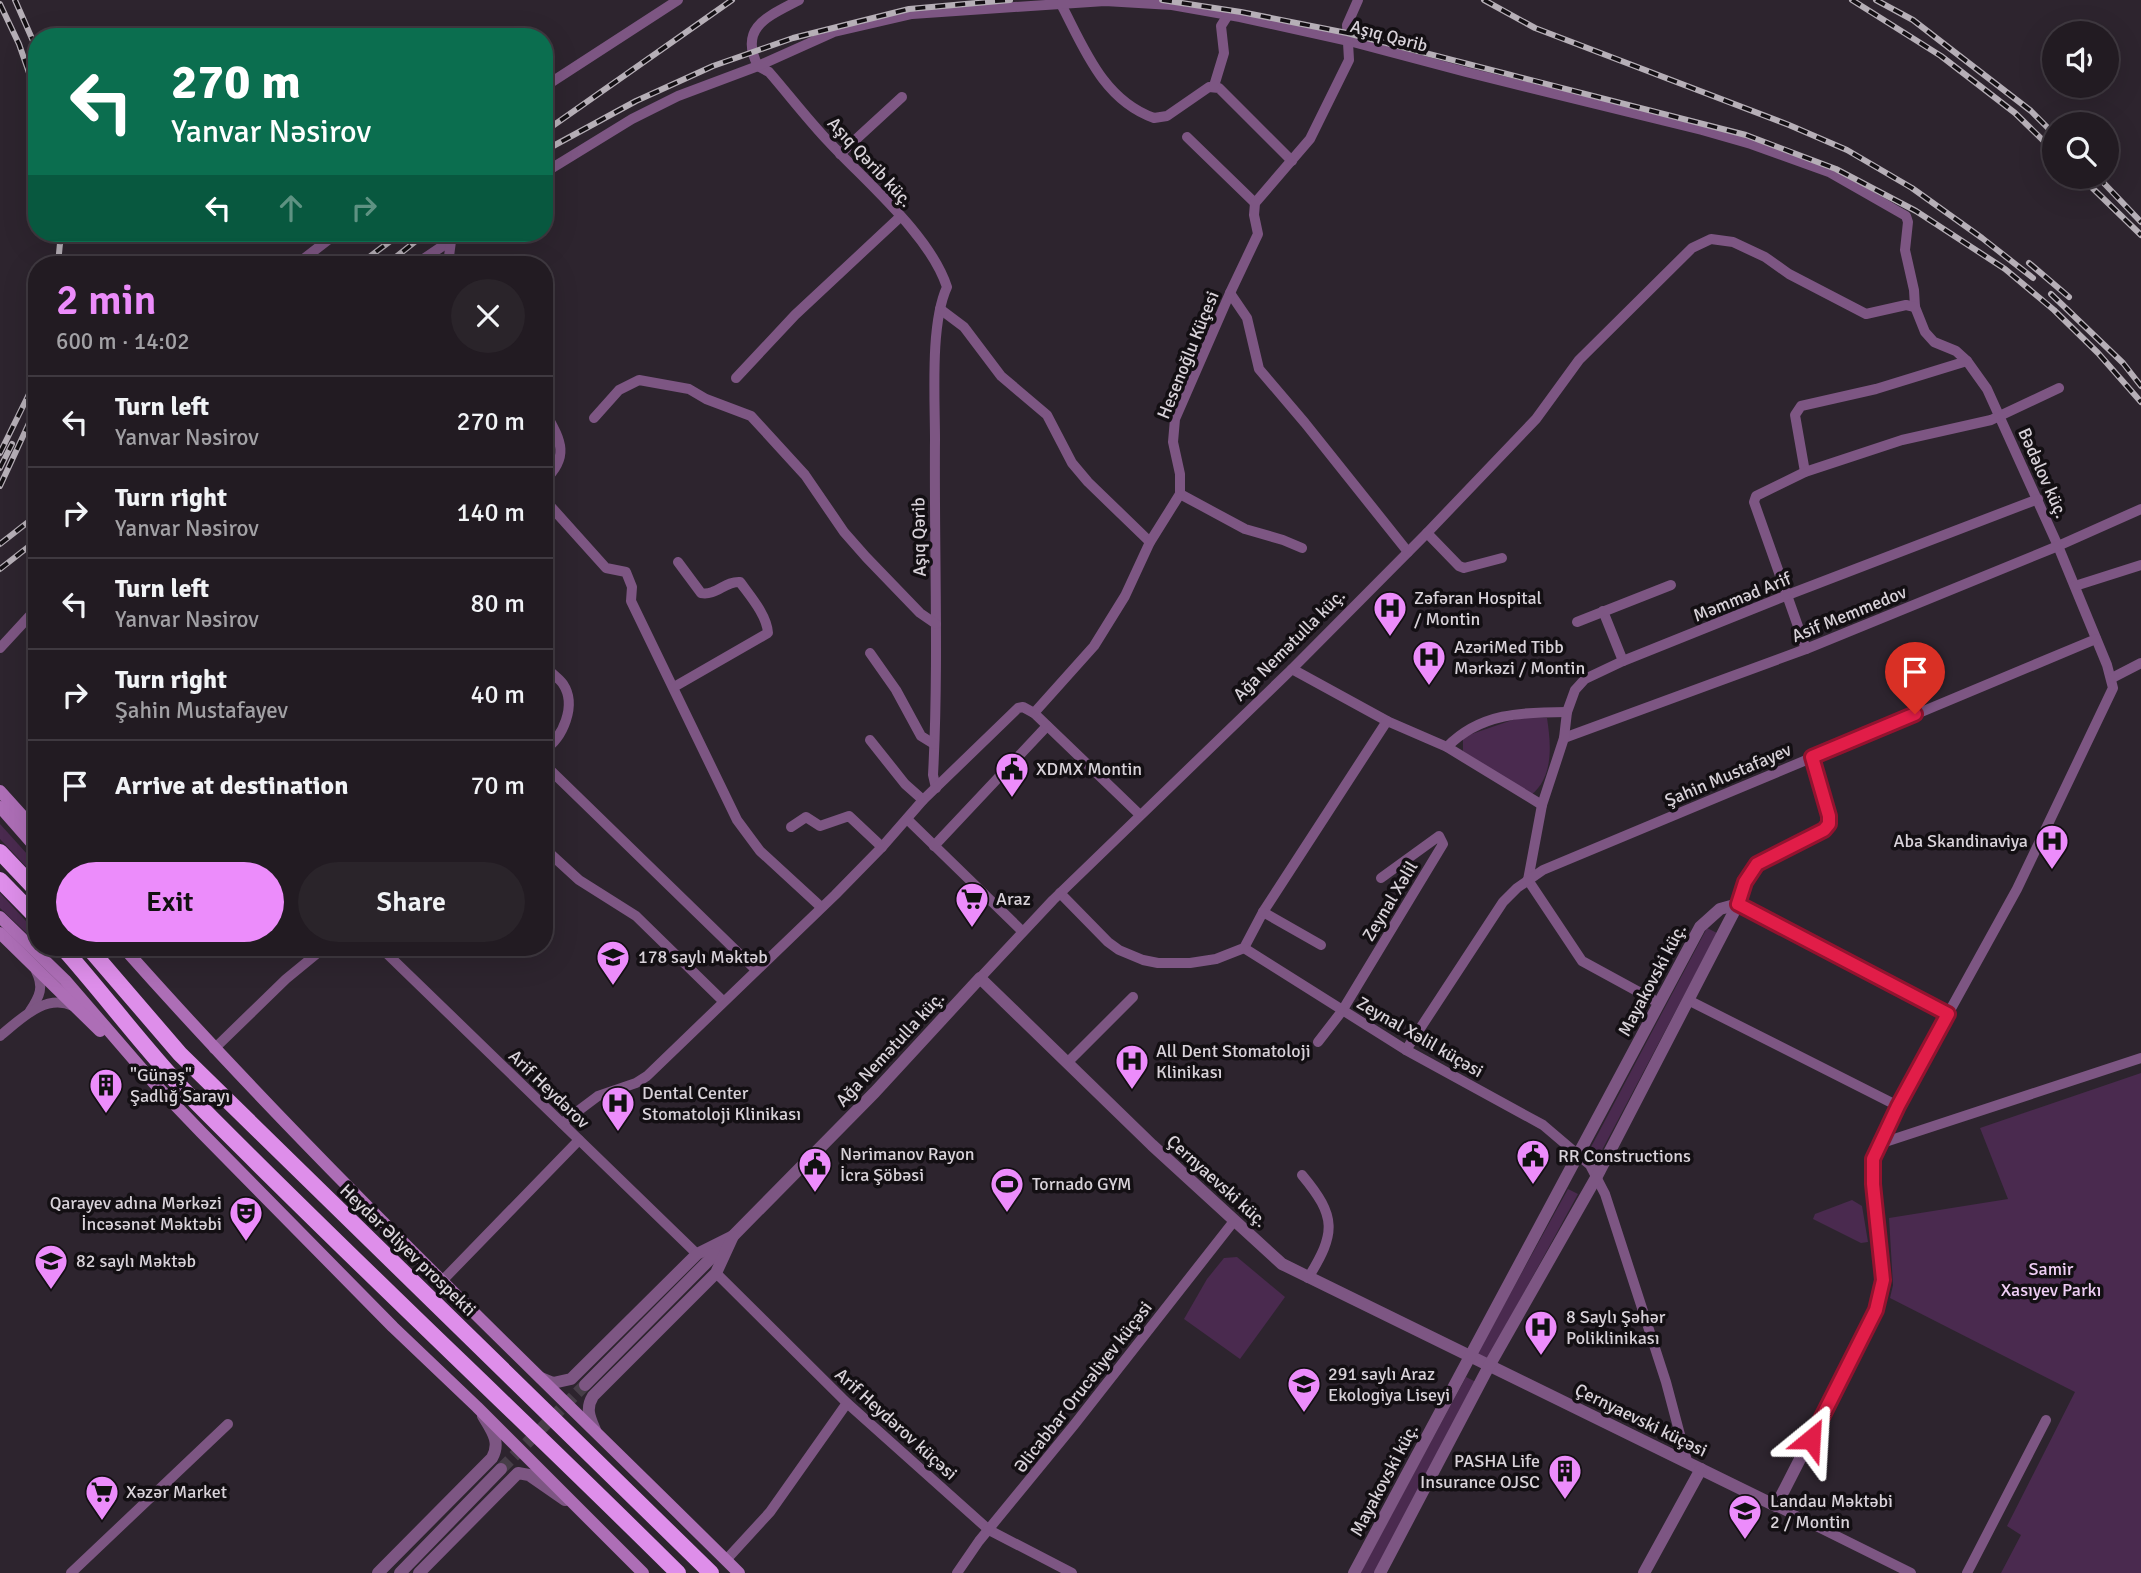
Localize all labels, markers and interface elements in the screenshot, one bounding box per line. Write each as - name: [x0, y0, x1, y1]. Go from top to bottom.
- street label: Aşıq Qərib: [1348, 15, 1430, 57]
- map controls: [2042, 21, 2119, 189]
- button: sound: [2042, 21, 2119, 98]
- text: 270 m: [171, 52, 301, 112]
- icon: left: [56, 56, 147, 147]
- text: Yanvar Nəsirov: [171, 112, 371, 151]
- street label: Aşıq Qərib küç.: [823, 112, 917, 212]
- button: search: [2042, 112, 2119, 189]
- icon: left: [199, 189, 237, 227]
- icon: ahead: [272, 189, 310, 227]
- icon: right: [345, 189, 383, 227]
- text: 2 min: [56, 275, 157, 326]
- button: close: [451, 279, 525, 353]
- street label: Hesenoğlu Küçesi: [1152, 288, 1224, 422]
- text: 600 m · 14:02: [56, 327, 190, 356]
- text: Turn left: [115, 391, 209, 423]
- icon: left: [56, 403, 94, 441]
- text: 270 m: [456, 406, 525, 438]
- text: Yanvar Nəsirov: [115, 423, 259, 452]
- street label: Bədəlov küç.: [2013, 424, 2073, 522]
- text: Turn right: [115, 482, 227, 514]
- icon: right: [56, 494, 94, 532]
- text: 140 m: [456, 497, 525, 529]
- street label: Aşıq Qərib: [907, 497, 931, 577]
- text: Yanvar Nəsirov: [115, 514, 259, 543]
- street label: Məmməd Arif: [1690, 567, 1795, 627]
- text: Turn left: [115, 573, 209, 605]
- street label: Asif Memmedov: [1788, 581, 1910, 647]
- street label: Ağa Nemətulla küç.: [1228, 584, 1350, 706]
- icon: left: [56, 585, 94, 623]
- place label: Zəfəran Hospital / Montin: [1414, 587, 1542, 630]
- text: 80 m: [470, 588, 525, 620]
- hospital icon: Zəfəran Hospital / Montin: [1371, 589, 1409, 638]
- text: Yanvar Nəsirov: [115, 605, 259, 634]
- place label: AzəriMed Tibb Mərkəzi / Montin: [1454, 636, 1585, 679]
- hospital icon: AzəriMed Tibb Mərkəzi / Montin: [1410, 638, 1448, 687]
- pin: [1885, 642, 1945, 714]
- icon: arrive: [1896, 653, 1934, 691]
- text: Turn right: [115, 664, 227, 696]
- icon: right: [56, 676, 94, 714]
- text: 40 m: [470, 679, 525, 711]
- text: Şahin Mustafayev: [115, 696, 288, 725]
- street label: Şahin Mustafayev: [1661, 738, 1795, 812]
- public building icon: XDMX Montin: [993, 750, 1031, 799]
- place label: XDMX Montin: [1036, 758, 1142, 780]
- icon: arrive: [56, 767, 94, 805]
- text: Arrive at destination: [115, 770, 348, 802]
- text: 70 m: [470, 770, 525, 802]
- hospital icon: Aba Skandinaviya: [2033, 822, 2071, 871]
- place label: Aba Skandinaviya: [1893, 830, 2028, 852]
- street label: Zeynal Xəlil: [1357, 857, 1423, 945]
- button: Exit: [56, 862, 284, 942]
- button: Share: [298, 862, 525, 942]
- supermarket icon: Araz: [953, 880, 991, 929]
- place label: Araz: [996, 888, 1031, 910]
- street label: Mayakovski küç.: [1613, 920, 1691, 1040]
- school or university icon: 178 saylı Məktəb: [594, 938, 632, 987]
- place label: 178 saylı Məktəb: [638, 946, 768, 968]
- street label: Ağa Nemətulla küç.: [831, 987, 949, 1111]
- street label: Zeynal Xəlil küçəsi: [1353, 992, 1487, 1082]
- place label: All Dent Stomatoloji Klinikası: [1156, 1040, 1311, 1083]
- hospital icon: All Dent Stomatoloji Klinikası: [1113, 1042, 1151, 1091]
- street label: Arif Heydərov: [504, 1045, 595, 1134]
- place label: "Günəş" Şadlığ Sarayı: [130, 1064, 230, 1107]
- building icon: "Günəş" Şadlığ Sarayı: [87, 1066, 125, 1115]
- place label: Dental Center Stomatoloji Klinikası: [642, 1082, 801, 1125]
- hospital icon: Dental Center Stomatoloji Klinikası: [599, 1084, 637, 1133]
- street label: Çernyaevski küç.: [1162, 1130, 1272, 1232]
- public building icon: RR Constructions: [1514, 1137, 1552, 1186]
- place label: Nərimanov Rayon İcra Şöbəsi: [840, 1143, 975, 1186]
- public building icon: Nərimanov Rayon İcra Şöbəsi: [796, 1145, 834, 1194]
- place label: RR Constructions: [1558, 1145, 1691, 1167]
- sports icon: Tornado GYM: [988, 1165, 1026, 1214]
- place label: Tornado GYM: [1032, 1173, 1132, 1195]
- street label: Heydər Əliyev prospekti: [335, 1179, 481, 1321]
- place label: Qarayev adına Mərkəzi İncəsənət Məktəbi: [50, 1192, 222, 1235]
- theatre icon: Qarayev adına Mərkəzi İncəsənət Məktəbi: [227, 1194, 265, 1243]
- school or university icon: 82 saylı Məktəb: [32, 1242, 70, 1291]
- place label: 82 saylı Məktəb: [76, 1250, 196, 1272]
- park label: Samir Xasıyev Parkı: [2001, 1258, 2101, 1301]
- street label: Əlicabbar Orucəliyev küçəsi: [1009, 1297, 1157, 1477]
- place label: 8 Saylı Şəhər Poliklinikası: [1566, 1306, 1666, 1349]
- hospital icon: 8 Saylı Şəhər Poliklinikası: [1522, 1308, 1560, 1357]
- street label: Arif Heydərov küçəsi: [830, 1363, 962, 1485]
- place label: 291 saylı Araz Ekologiya Liseyi: [1328, 1363, 1450, 1406]
- school or university icon: 291 saylı Araz Ekologiya Liseyi: [1285, 1365, 1323, 1414]
- street label: Çernyaevski küçəsi: [1571, 1378, 1711, 1462]
- position arrow: [1774, 1402, 1848, 1476]
- street label: Mayakovski küç.: [1345, 1420, 1423, 1540]
- place label: PASHA Life Insurance OJSC: [1420, 1450, 1540, 1493]
- building icon: PASHA Life Insurance OJSC: [1546, 1452, 1584, 1501]
- supermarket icon: Xəzər Market: [83, 1473, 121, 1522]
- place label: Xəzər Market: [126, 1481, 227, 1503]
- place label: Landau Məktəbi 2 / Montin: [1770, 1490, 1893, 1533]
- school or university icon: Landau Məktəbi 2 / Montin: [1726, 1492, 1764, 1541]

